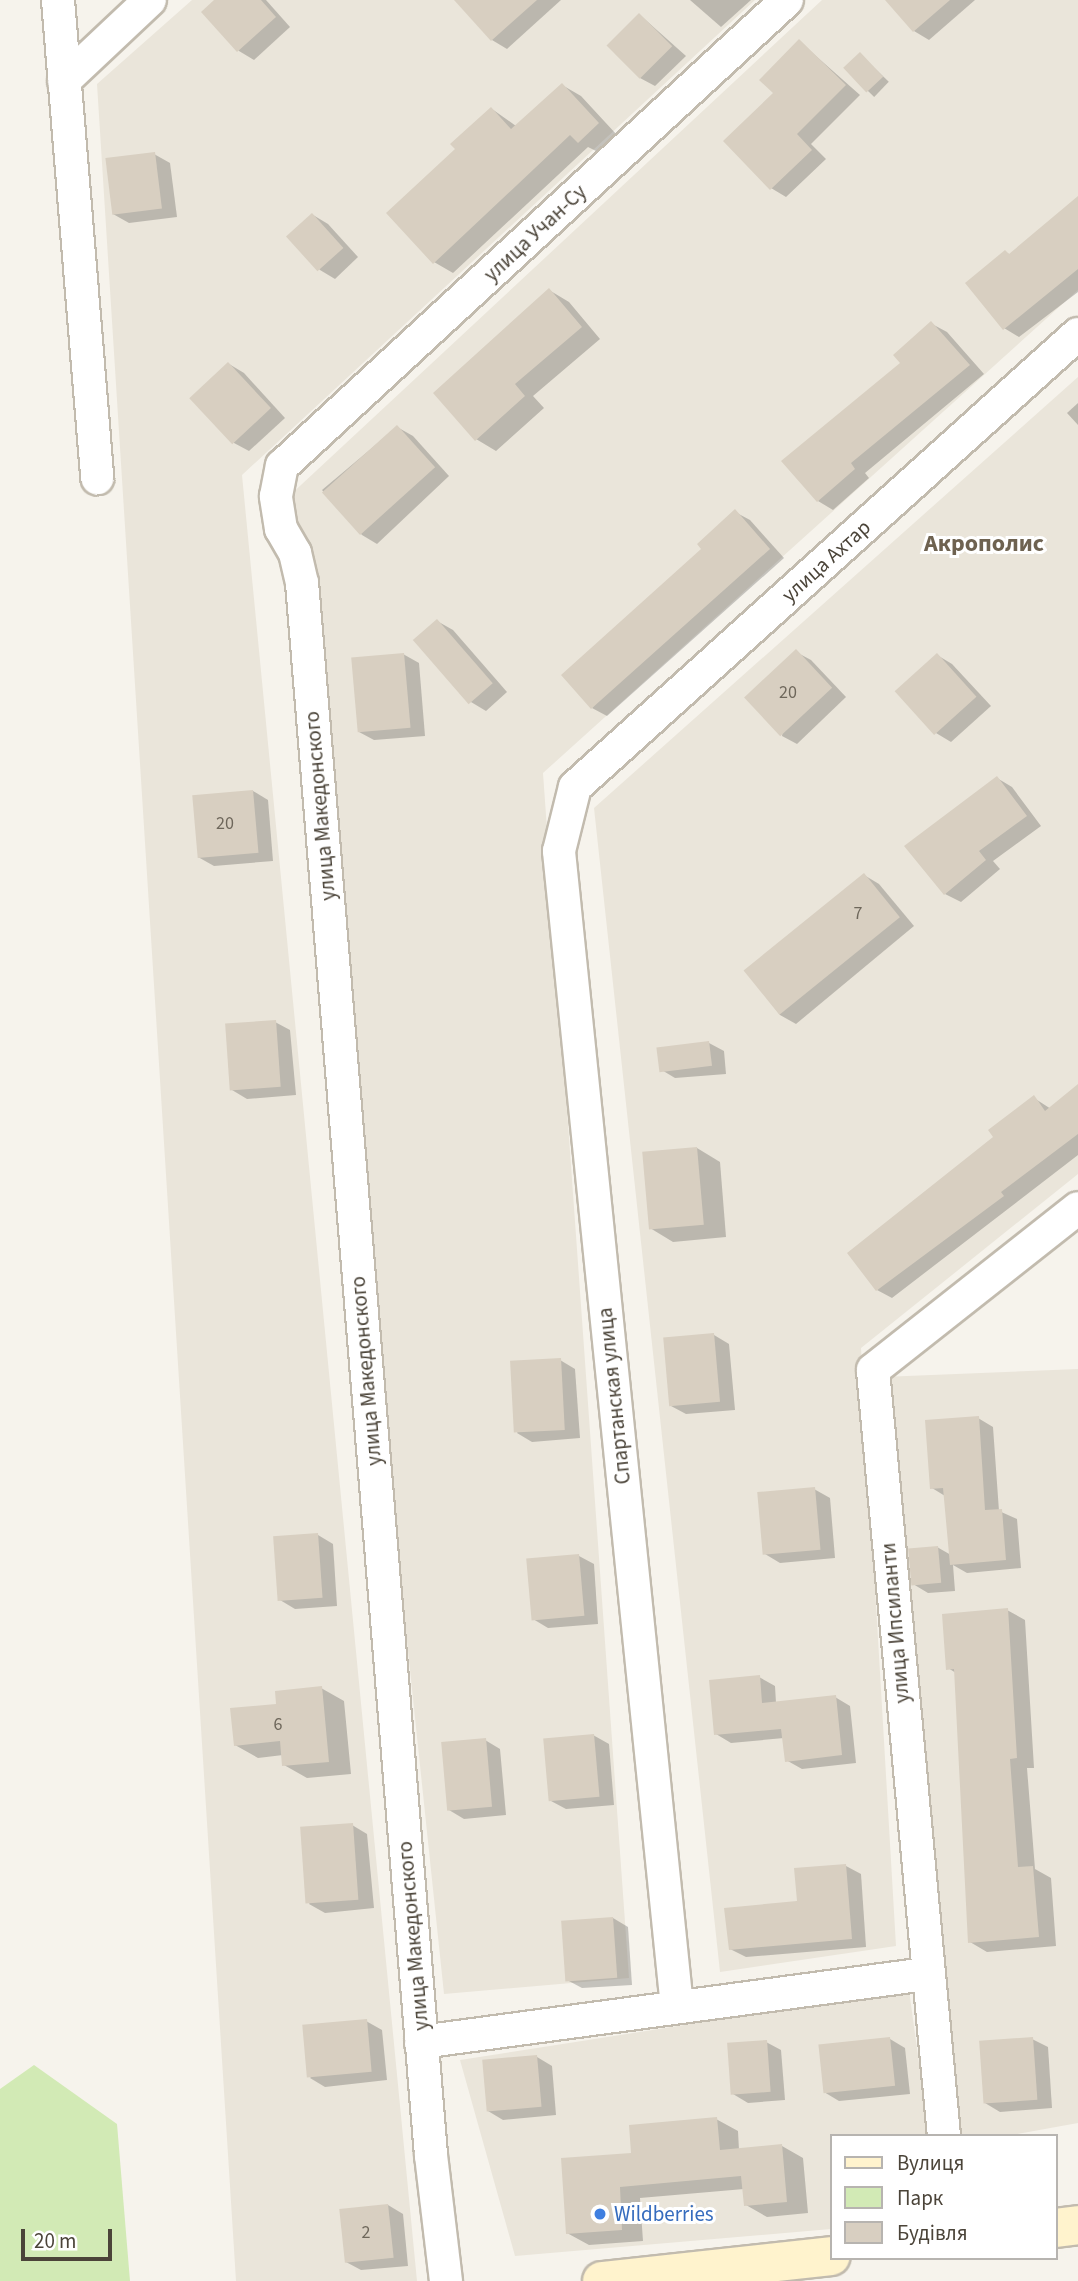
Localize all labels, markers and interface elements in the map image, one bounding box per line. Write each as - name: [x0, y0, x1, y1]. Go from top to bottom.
- street label: улица Учан-Су: [479, 179, 591, 287]
- street label: улица Ахтар: [776, 515, 876, 607]
- district label: Акрополис: [924, 530, 1044, 558]
- house number: 20: [779, 682, 797, 704]
- street label: улица Македонского: [299, 710, 341, 902]
- house number: 20: [216, 813, 234, 835]
- house number: 7: [854, 903, 862, 925]
- street label: улица Македонского: [345, 1275, 387, 1467]
- street label: Спартанская улица: [592, 1306, 636, 1486]
- street label: улица Ипсиланти: [875, 1542, 915, 1704]
- house number: 6: [274, 1714, 282, 1736]
- street label: улица Македонского: [392, 1840, 434, 2032]
- legend: [830, 2134, 1057, 2260]
- text: Вулиця: [897, 2148, 964, 2178]
- text: Парк: [897, 2183, 943, 2213]
- place label: Wildberries: [614, 2201, 714, 2227]
- marker: Wildberries: [592, 2206, 608, 2222]
- scale bar: [24, 2214, 116, 2258]
- text: Будівля: [897, 2218, 968, 2248]
- house number: 2: [362, 2222, 370, 2244]
- text: 20 m: [34, 2226, 76, 2256]

